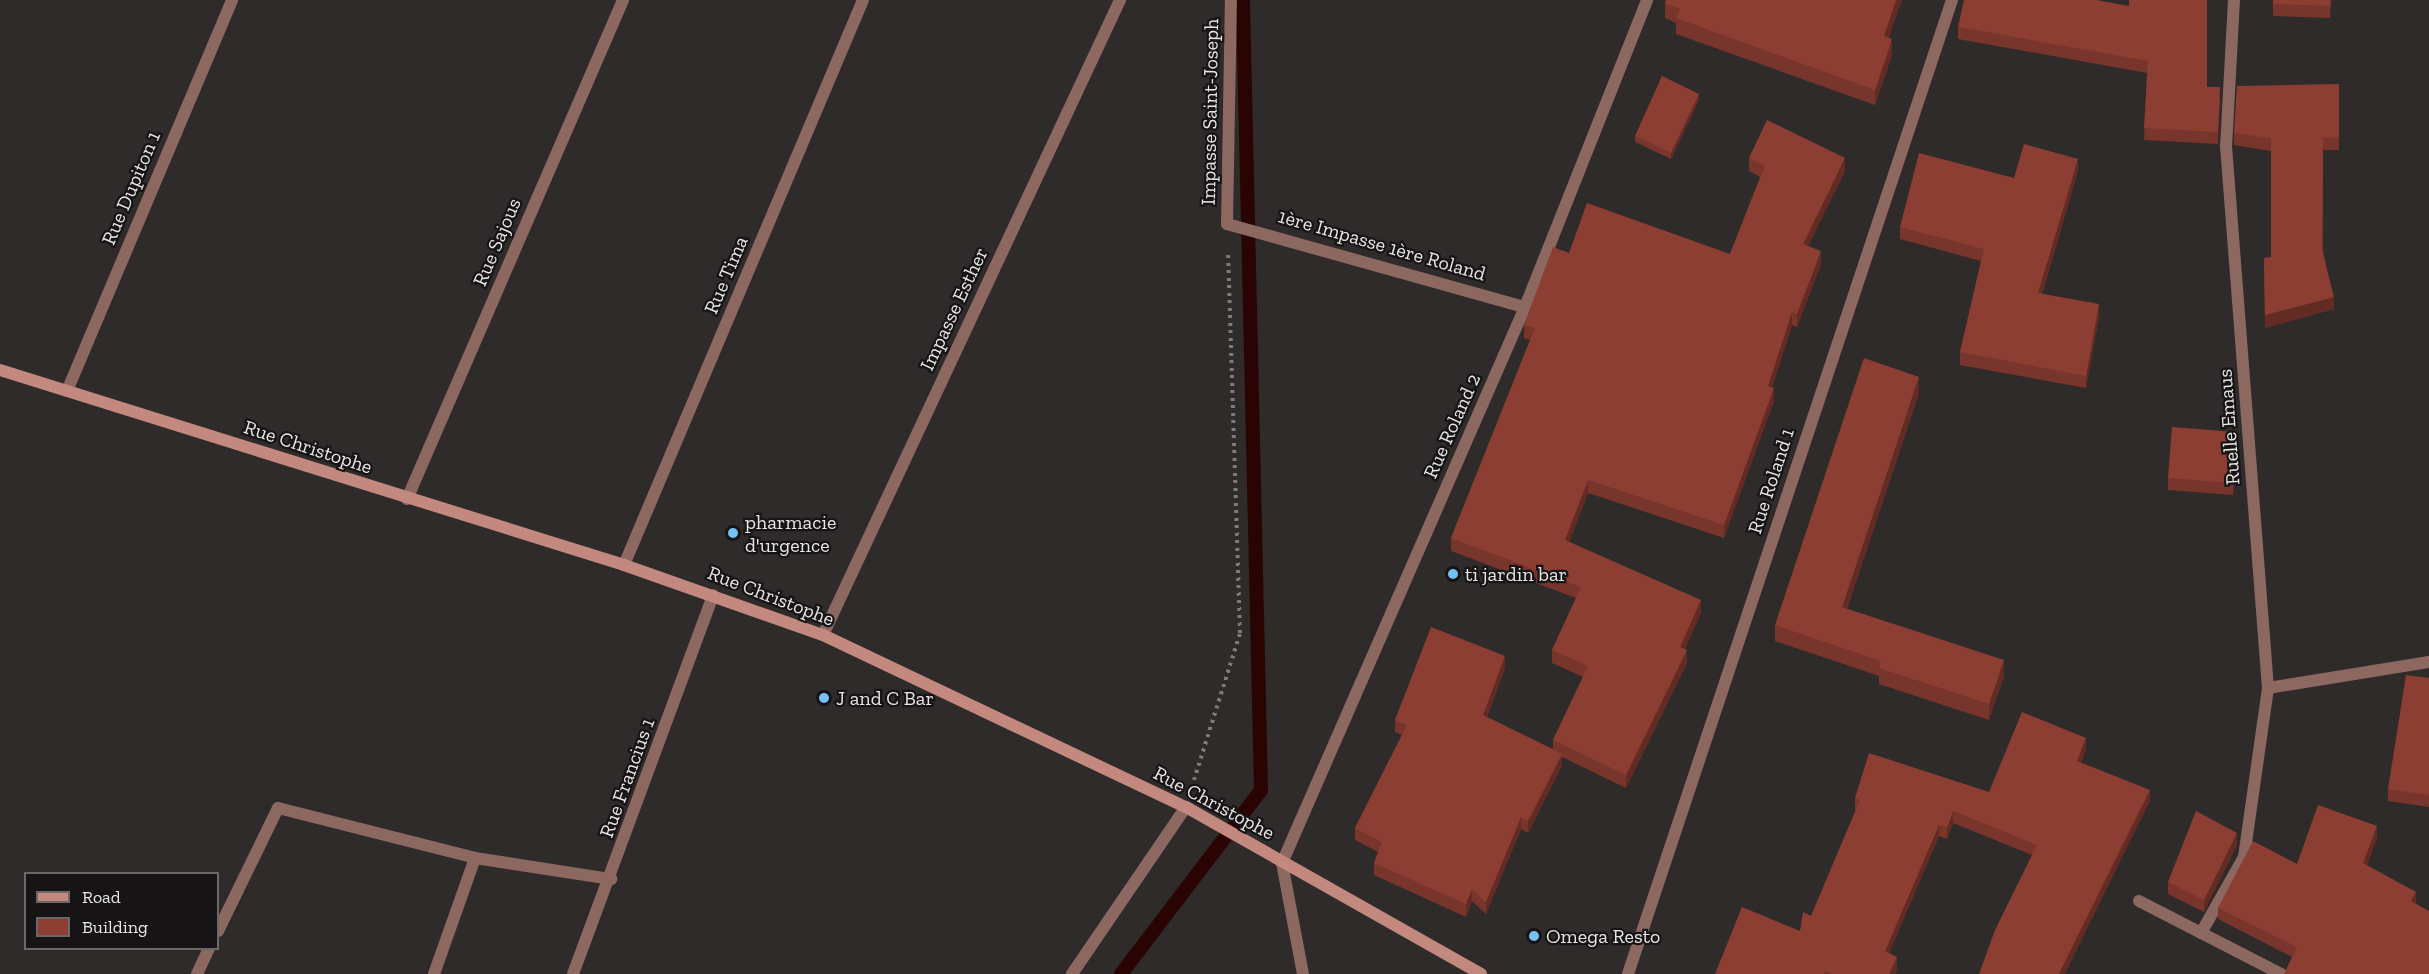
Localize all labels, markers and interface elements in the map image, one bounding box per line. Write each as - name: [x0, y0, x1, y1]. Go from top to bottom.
- street label: Impasse Saint-Joseph: [1196, 19, 1224, 205]
- street label: Rue Dupiton 1: [96, 128, 166, 248]
- street label: Rue Sajous: [468, 194, 526, 290]
- street label: 1ère Impasse 1ère Roland: [1276, 204, 1488, 286]
- street label: Rue Tima: [699, 232, 753, 318]
- street label: Impasse Esther: [915, 244, 993, 374]
- street label: Ruelle Emaus: [2213, 368, 2245, 486]
- street label: Rue Roland 2: [1418, 370, 1486, 482]
- street label: Rue Christophe: [241, 415, 375, 479]
- street label: Rue Roland 1: [1743, 425, 1799, 537]
- place label: pharmacie d'urgence: [745, 510, 836, 557]
- marker: pharmacie d'urgence: [726, 526, 740, 540]
- street label: Rue Christophe: [704, 561, 838, 631]
- place label: ti jardin bar: [1465, 562, 1567, 586]
- marker: ti jardin bar: [1446, 567, 1460, 581]
- place label: J and C Bar: [836, 686, 934, 710]
- marker: J and C Bar: [817, 691, 831, 705]
- street label: Rue Francius 1: [594, 715, 660, 841]
- street label: Rue Christophe: [1149, 761, 1279, 845]
- legend: [24, 872, 219, 950]
- text: Road: [82, 886, 121, 908]
- text: Building: [82, 916, 148, 938]
- place label: Omega Resto: [1546, 924, 1660, 948]
- marker: Omega Resto: [1527, 929, 1541, 943]

